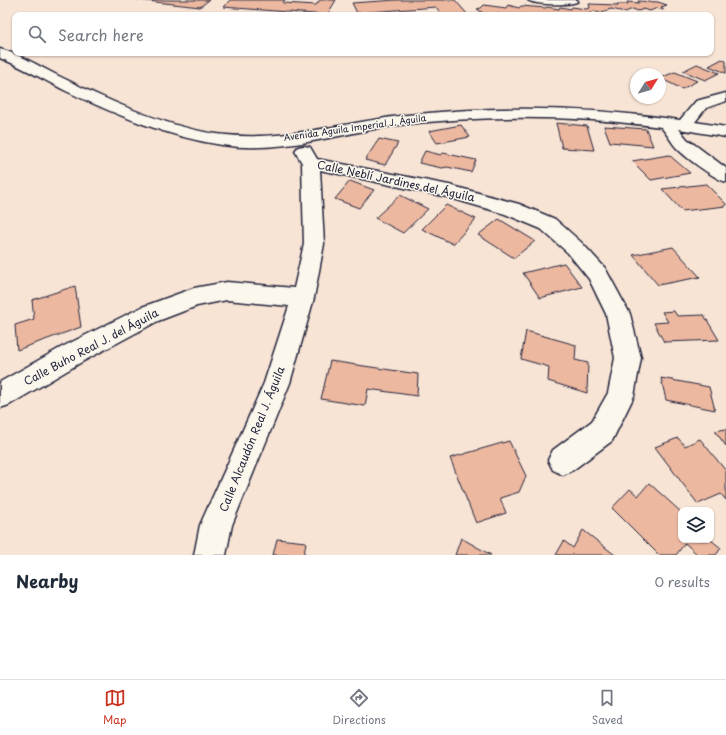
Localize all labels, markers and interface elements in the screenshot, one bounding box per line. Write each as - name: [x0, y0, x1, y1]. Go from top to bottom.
- search box: [12, 12, 714, 56]
- icon: search: [26, 23, 48, 45]
- text: Search here: [58, 23, 144, 46]
- north arrow: [630, 68, 666, 104]
- street label: Avenida Aguila Imperial J. Águila: [283, 110, 427, 144]
- street label: Calle Neblí Jardines del Águila: [316, 155, 477, 206]
- street label: Calle Buho Real J. del Águila: [20, 304, 161, 389]
- street label: Calle Alcaudón Real J. Águila: [215, 363, 289, 514]
- map controls: [678, 507, 714, 543]
- button: layers: [678, 507, 714, 543]
- text: Nearby: [16, 568, 78, 594]
- text: 0 results: [655, 572, 710, 591]
- tab: Map: [103, 687, 126, 728]
- tab: Directions: [332, 687, 386, 728]
- tab: Saved: [592, 687, 623, 728]

